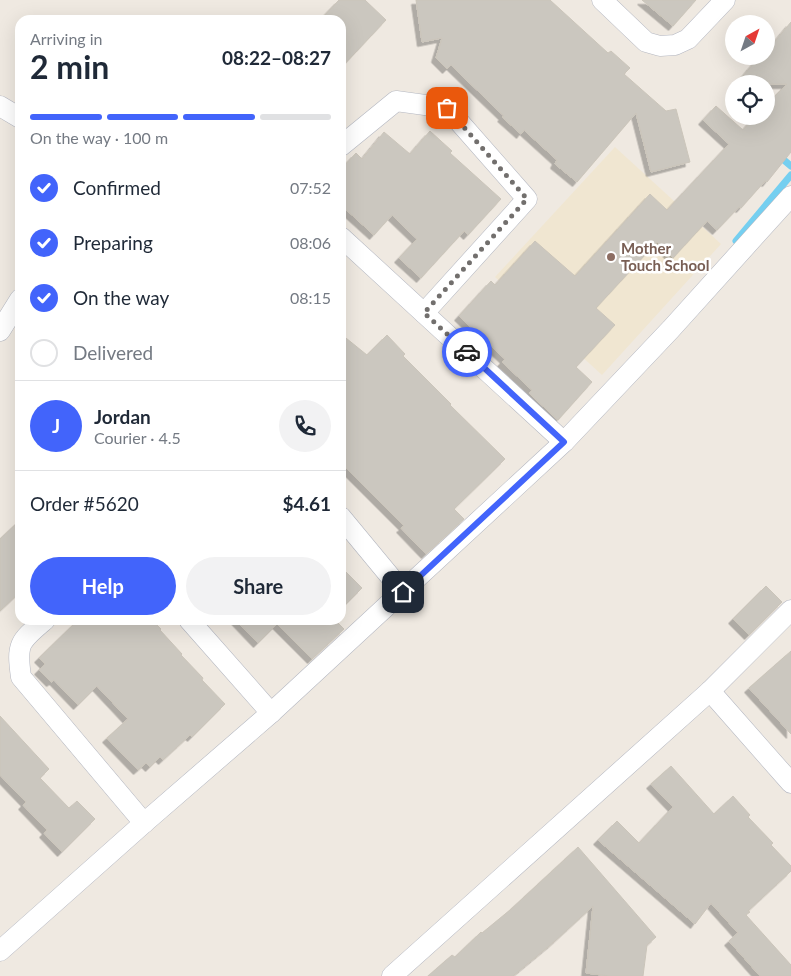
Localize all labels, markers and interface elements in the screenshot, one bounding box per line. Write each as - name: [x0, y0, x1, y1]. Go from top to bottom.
- north arrow: [725, 15, 775, 65]
- map controls: [725, 15, 775, 125]
- text: Arriving in: [30, 29, 103, 48]
- text: 08:22–08:27: [222, 46, 331, 69]
- text: 2 min: [30, 47, 109, 86]
- button: locate: [725, 75, 775, 125]
- pin: [426, 87, 468, 129]
- icon: bag: [433, 94, 461, 122]
- text: On the way · 100 m: [30, 128, 168, 147]
- icon: check: [30, 174, 58, 202]
- text: Confirmed: [73, 176, 161, 199]
- text: 07:52: [290, 178, 331, 197]
- icon: check: [30, 229, 58, 257]
- text: Preparing: [73, 231, 153, 254]
- text: 08:06: [290, 233, 331, 252]
- place label: Mother Touch School: [621, 239, 709, 274]
- marker: Mother Touch School: [605, 251, 617, 263]
- icon: check: [30, 284, 58, 312]
- text: On the way: [73, 286, 169, 309]
- text: 08:15: [290, 288, 331, 307]
- courier: [442, 327, 492, 377]
- icon: car: [453, 338, 481, 366]
- text: Delivered: [73, 341, 153, 364]
- button: phone: [279, 400, 331, 452]
- text: Jordan: [94, 405, 151, 428]
- text: J: [52, 414, 60, 437]
- text: Courier · 4.5: [94, 428, 181, 447]
- text: Order #5620: [30, 492, 139, 515]
- text: $4.61: [282, 492, 331, 515]
- button: Help: [30, 557, 176, 615]
- button: Share: [186, 557, 331, 615]
- pin: [382, 571, 424, 613]
- icon: home: [389, 578, 417, 606]

